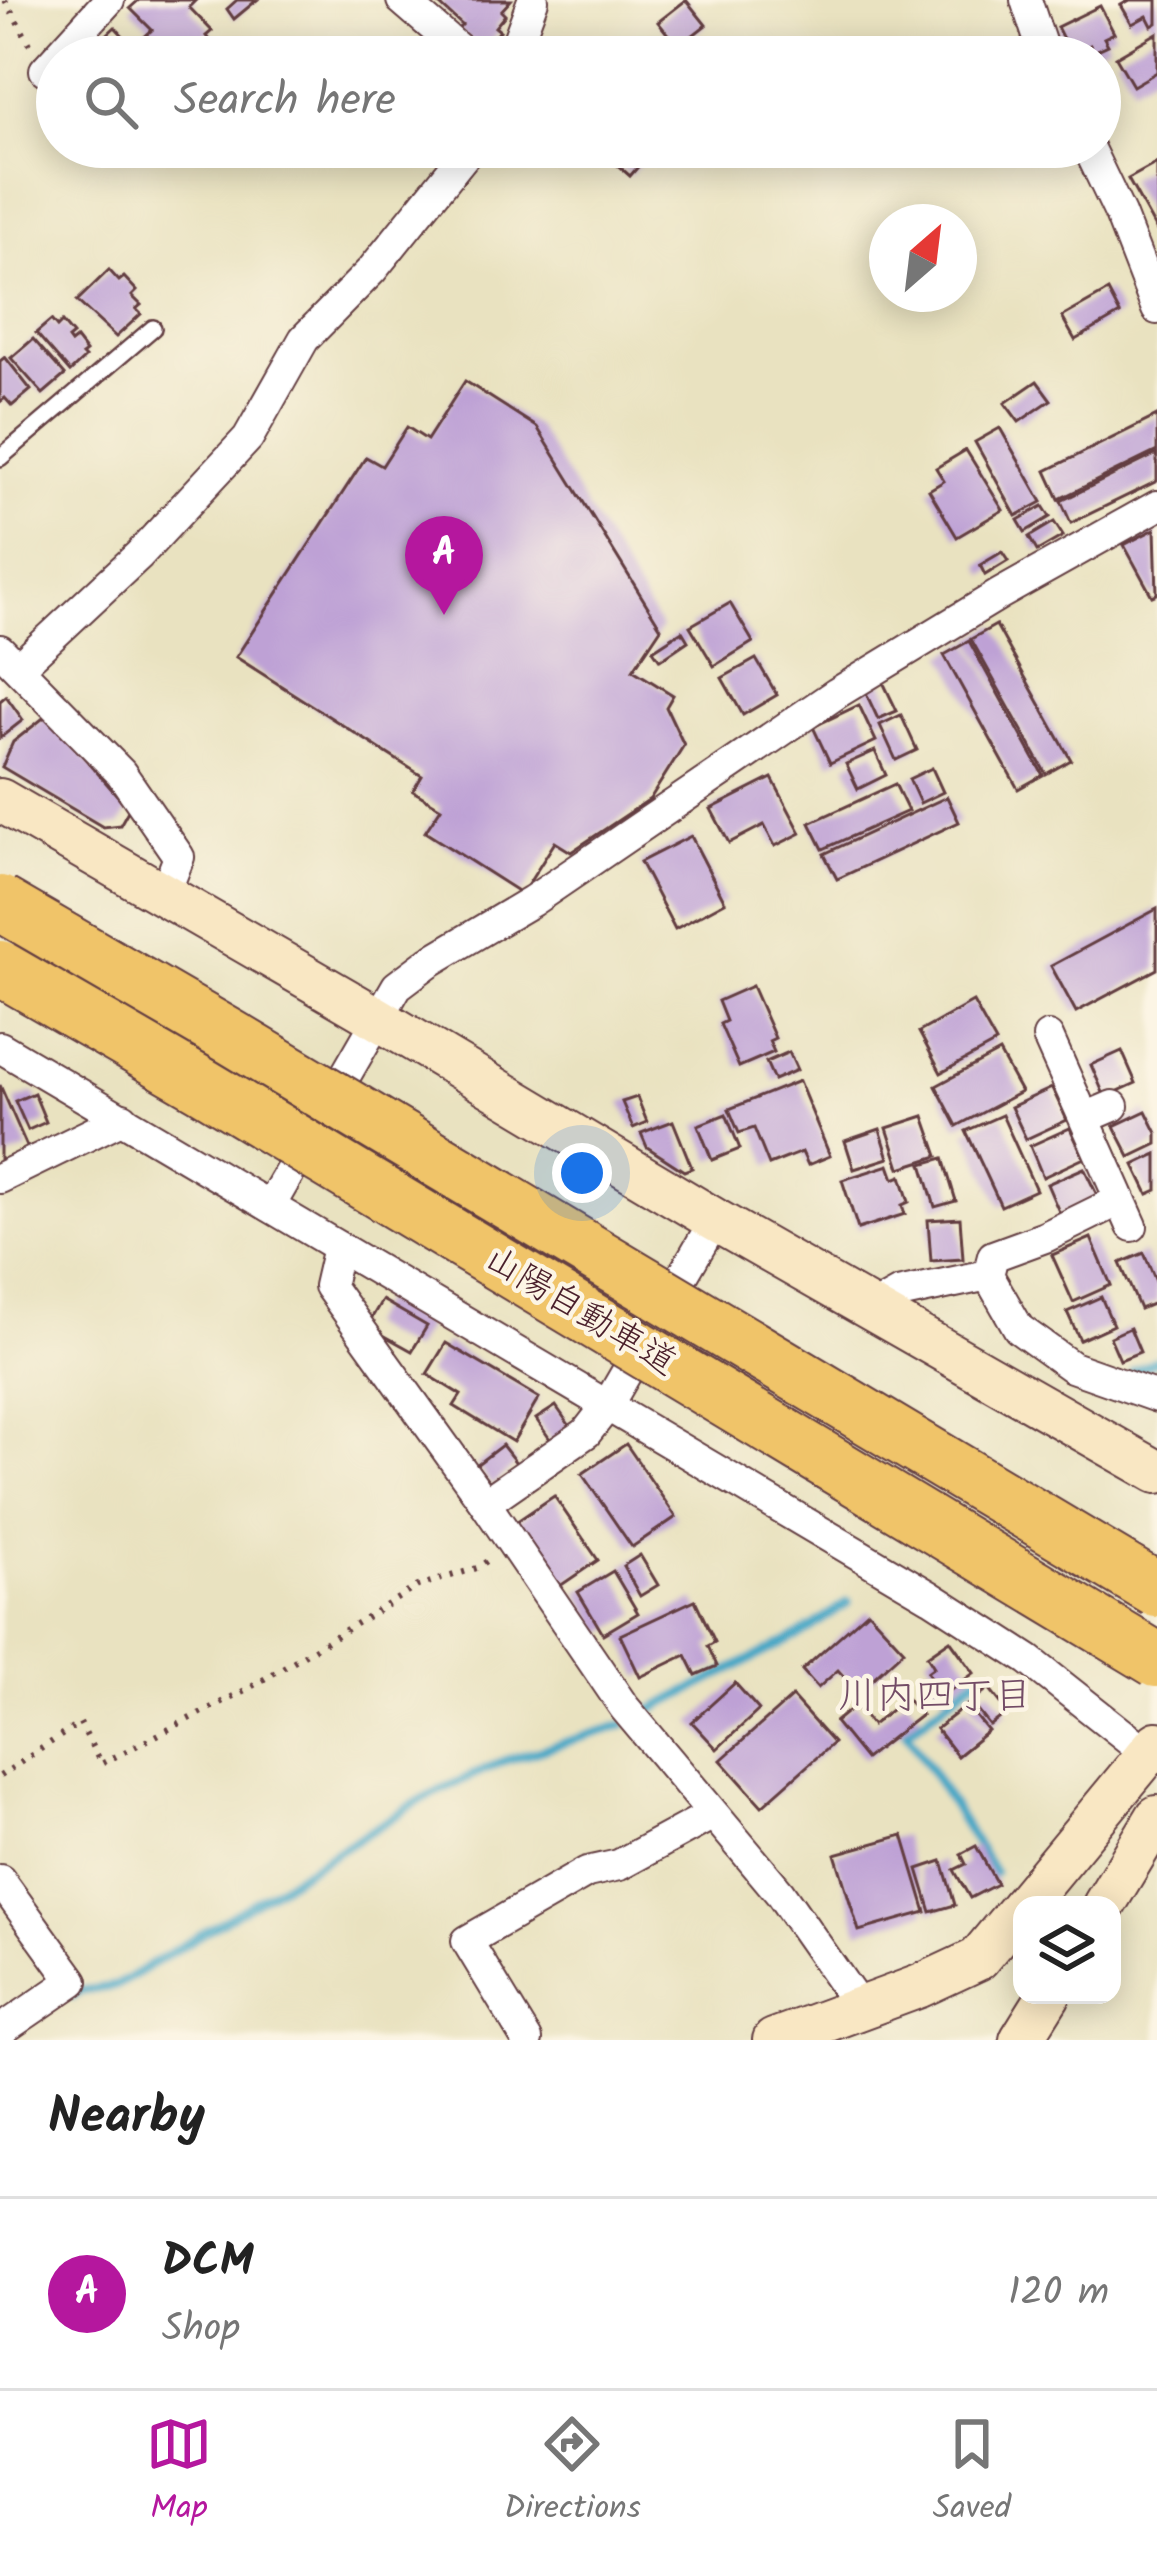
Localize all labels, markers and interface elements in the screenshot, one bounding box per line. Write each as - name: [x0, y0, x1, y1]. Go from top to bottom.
- search box: [36, 36, 1121, 168]
- text: Search here: [174, 66, 396, 138]
- icon: search: [78, 69, 144, 135]
- north arrow: [869, 204, 977, 312]
- pin: A: [405, 516, 483, 615]
- your location: [552, 1143, 612, 1203]
- street label: 山陽自動車道: [473, 1232, 687, 1392]
- district label: 川内四丁目: [837, 1667, 1033, 1729]
- map controls: [1013, 1896, 1121, 2004]
- button: layers: [1013, 1896, 1121, 2004]
- text: Nearby: [48, 2078, 205, 2159]
- text: DCM: [162, 2227, 254, 2299]
- text: A: [75, 2263, 99, 2325]
- text: 120 m: [1008, 2263, 1109, 2325]
- text: Shop: [162, 2299, 240, 2361]
- tab: Map: [146, 2411, 212, 2536]
- tab: Directions: [504, 2411, 641, 2536]
- tab: Saved: [933, 2411, 1011, 2536]

